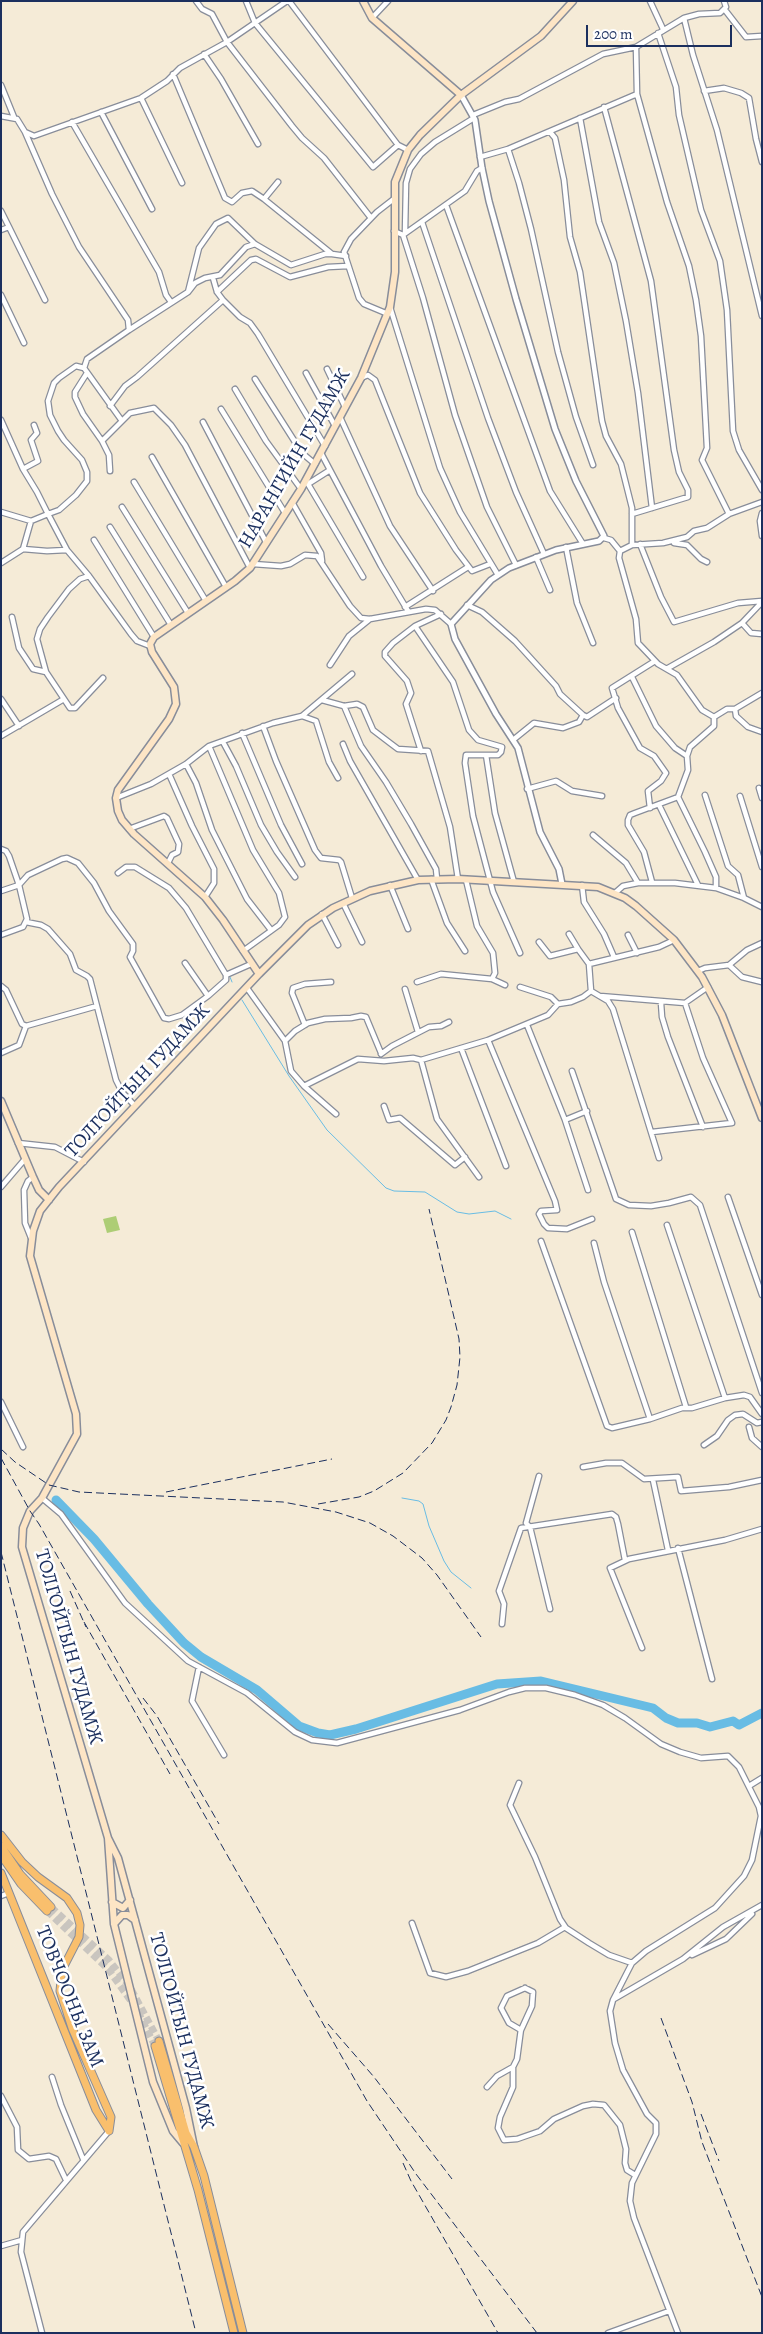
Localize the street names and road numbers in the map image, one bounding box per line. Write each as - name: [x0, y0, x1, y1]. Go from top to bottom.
- street label: НАРАНГИЙН ГУДАМЖ: [234, 365, 356, 553]
- street label: ТОЛГОЙТЫН ГУДАМЖ: [60, 999, 216, 1163]
- street label: ТОЛГОЙТЫН ГУДАМЖ: [29, 1547, 107, 1747]
- street label: ТОВЧООНЫ ЗАМ: [30, 1923, 108, 2071]
- street label: ТОЛГОЙТЫН ГУДАМЖ: [143, 1930, 219, 2132]

